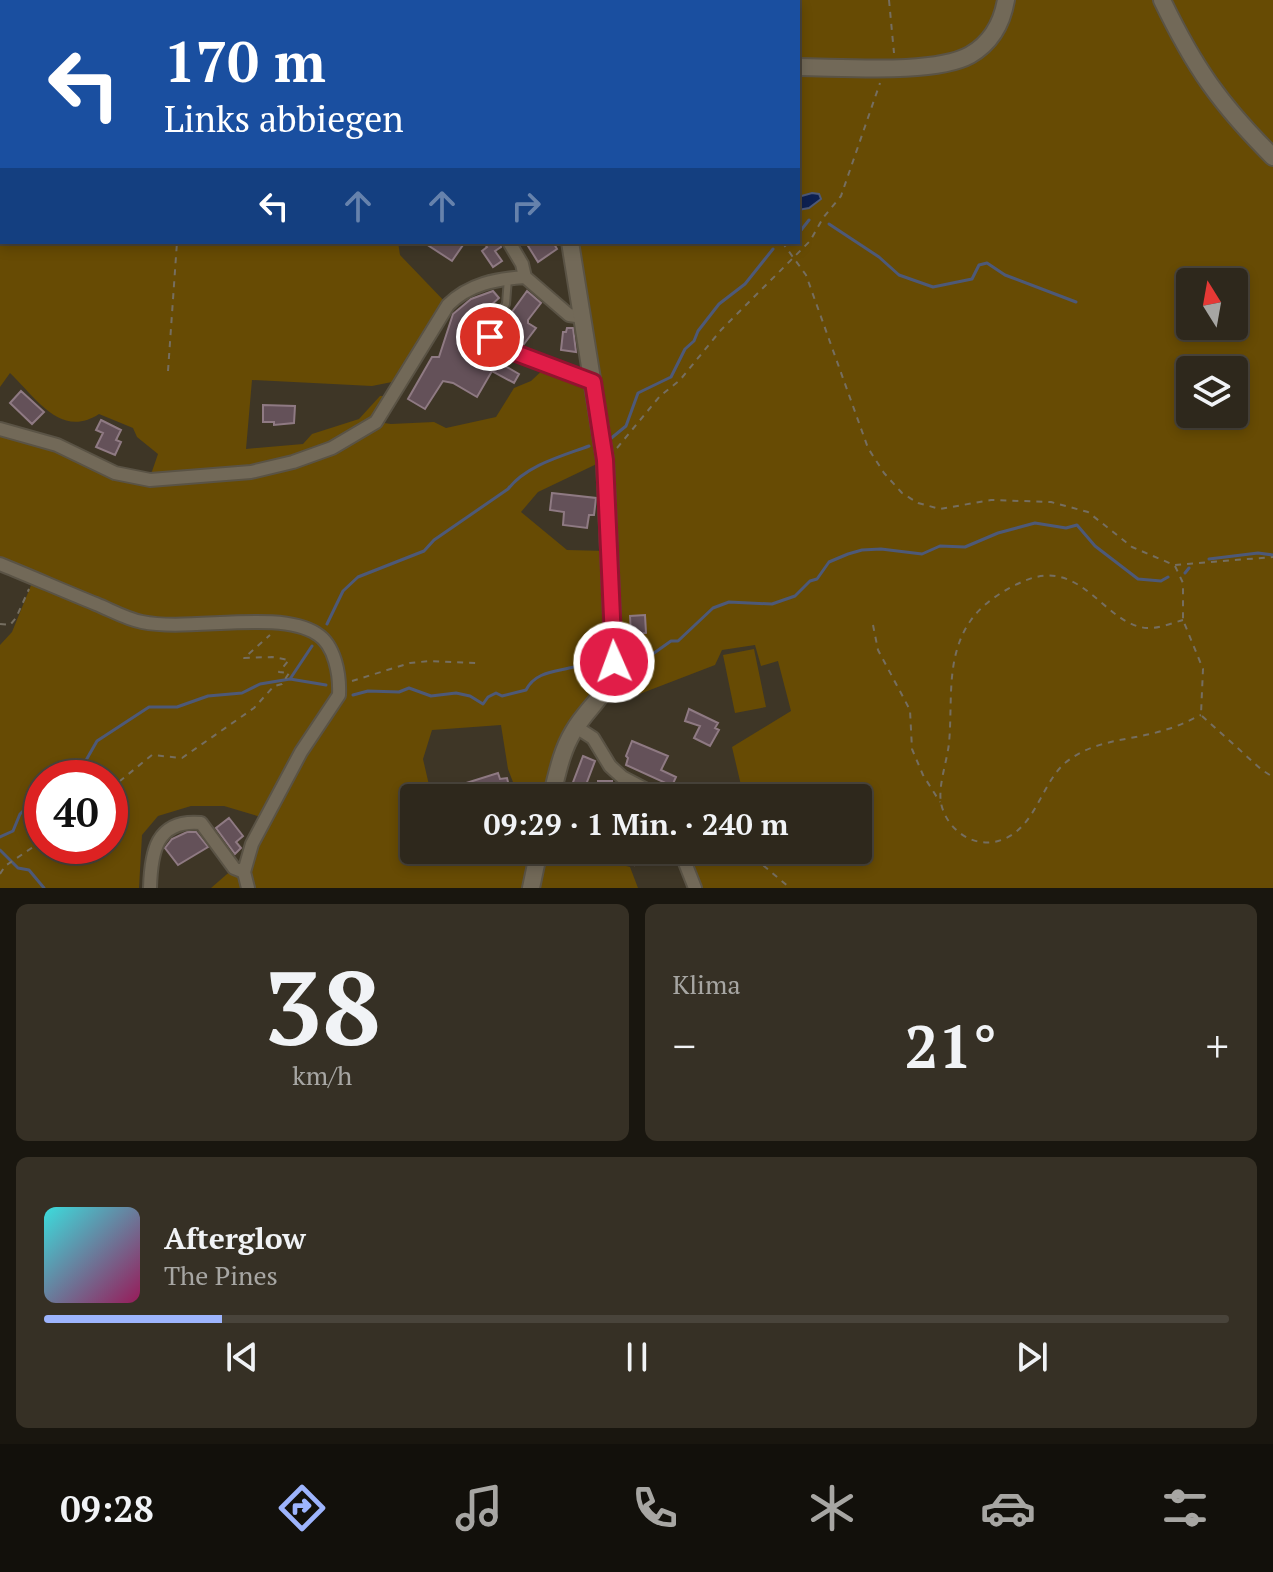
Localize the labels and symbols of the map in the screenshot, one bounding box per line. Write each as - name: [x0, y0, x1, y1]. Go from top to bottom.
- north arrow: [1176, 268, 1248, 340]
- pin: [456, 303, 524, 371]
- position arrow: [572, 620, 656, 704]
- speed limit sign: 40: [24, 760, 128, 864]

